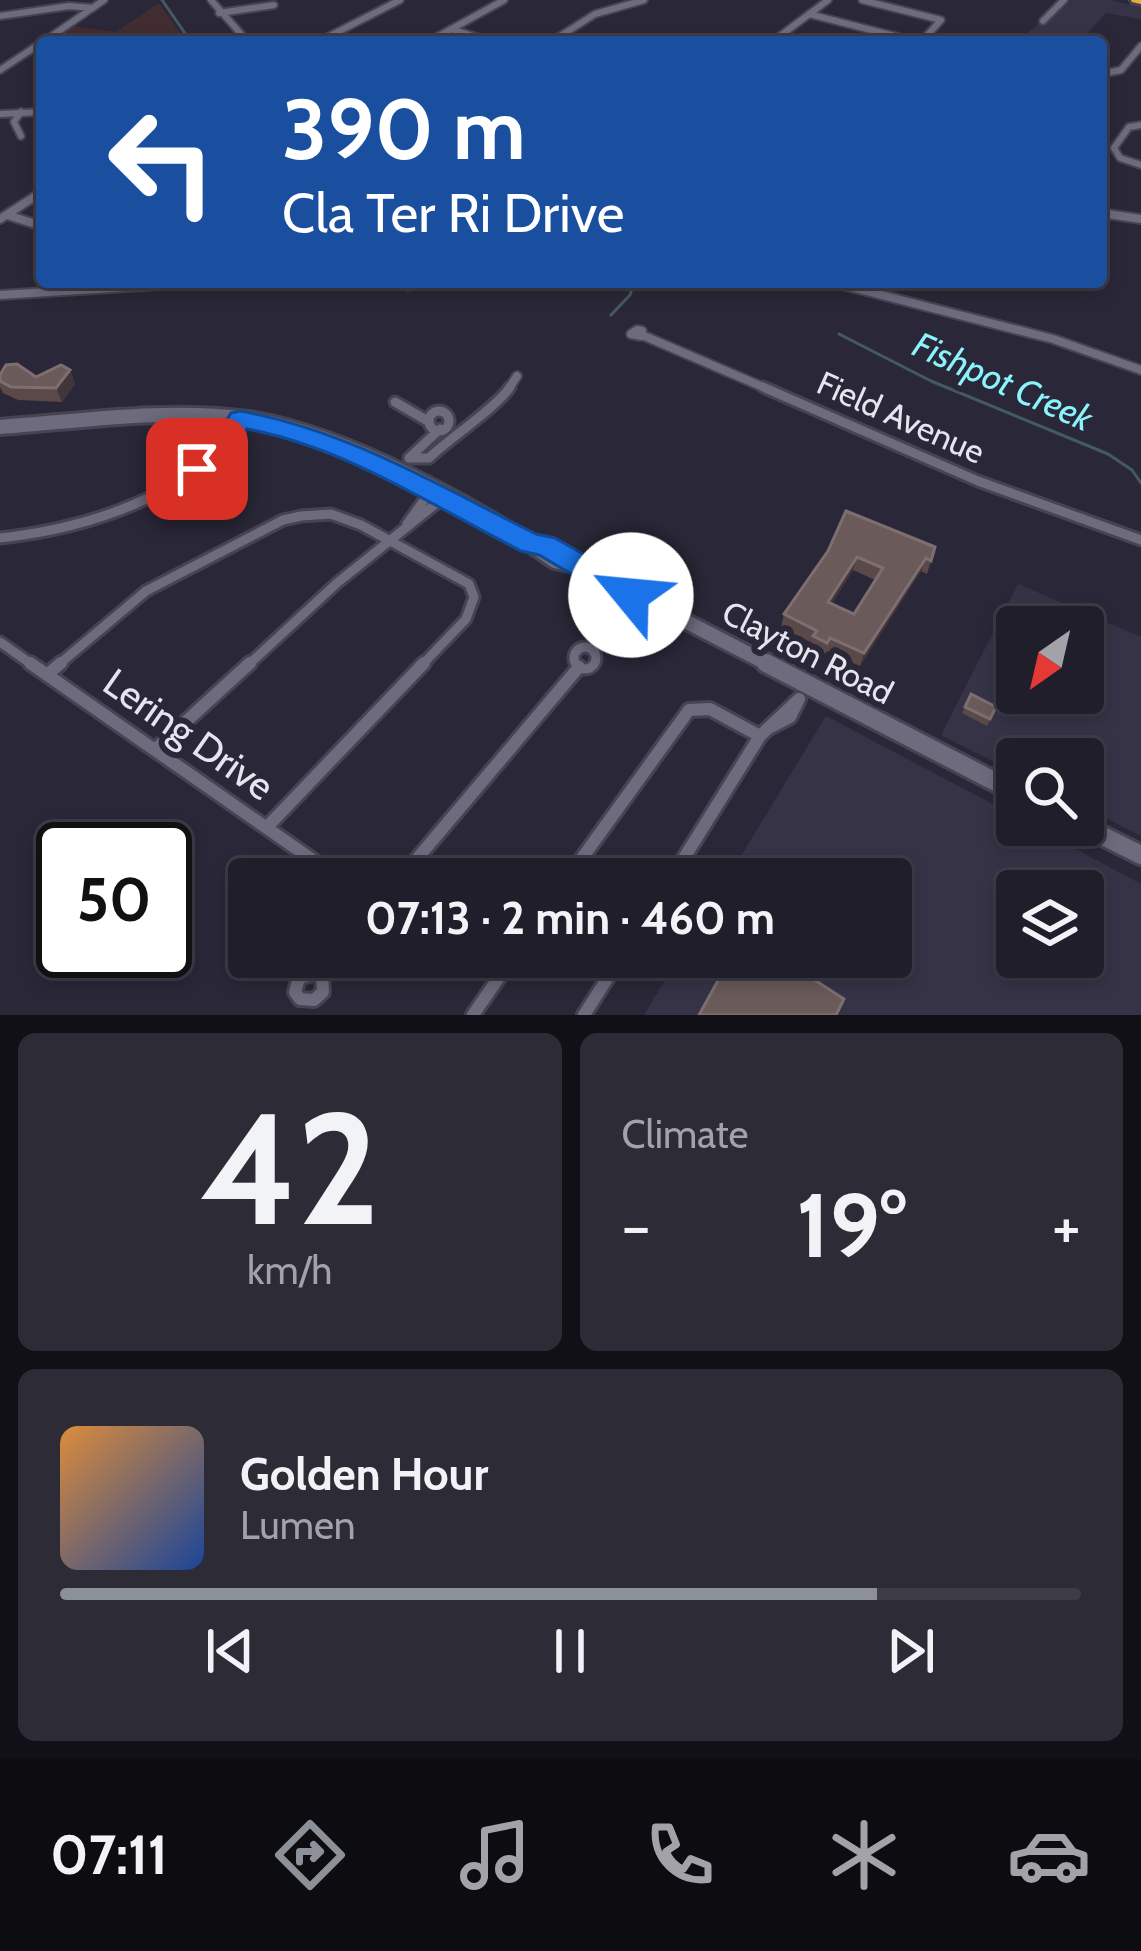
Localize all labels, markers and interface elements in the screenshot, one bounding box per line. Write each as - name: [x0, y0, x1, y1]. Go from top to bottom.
- text: 390 m: [282, 78, 526, 180]
- icon: left: [84, 84, 240, 240]
- text: Cla Ter Ri Drive: [282, 180, 624, 246]
- water label: Fishpot Creek: [906, 322, 1101, 441]
- street label: Field Avenue: [811, 362, 991, 472]
- pin: [146, 418, 248, 520]
- icon: arrive: [164, 436, 230, 502]
- position arrow: [568, 532, 694, 658]
- street label: Clayton Road: [716, 592, 900, 712]
- north arrow: [996, 606, 1104, 714]
- map controls: [996, 606, 1104, 978]
- street label: Lering Drive: [94, 658, 284, 810]
- button: search: [996, 738, 1104, 846]
- speed limit sign: 50: [36, 822, 192, 978]
- button: layers: [996, 870, 1104, 978]
- text: 07:13 · 2 min · 460 m: [365, 891, 775, 945]
- text: 42: [200, 1073, 379, 1263]
- text: Climate: [622, 1110, 748, 1158]
- text: 19°: [796, 1170, 906, 1280]
- text: −: [622, 1185, 651, 1266]
- text: +: [1052, 1185, 1081, 1266]
- text: km/h: [247, 1246, 332, 1294]
- text: Golden Hour: [240, 1447, 488, 1501]
- text: Lumen: [240, 1501, 356, 1549]
- icon: previous: [197, 1618, 263, 1684]
- icon: pause: [537, 1618, 603, 1684]
- icon: next: [878, 1618, 944, 1684]
- icon: directions: [268, 1813, 352, 1897]
- icon: music: [453, 1813, 537, 1897]
- icon: phone: [638, 1813, 722, 1897]
- icon: climate: [822, 1813, 906, 1897]
- icon: car: [1007, 1813, 1091, 1897]
- text: 07:11: [50, 1822, 168, 1888]

